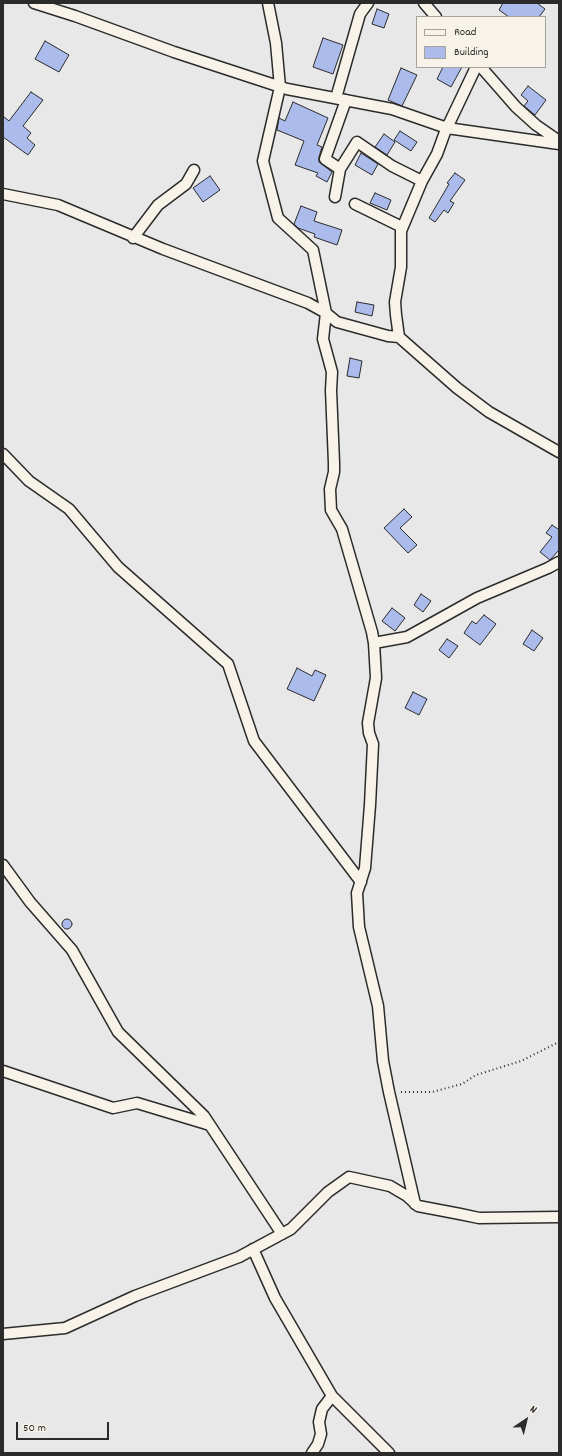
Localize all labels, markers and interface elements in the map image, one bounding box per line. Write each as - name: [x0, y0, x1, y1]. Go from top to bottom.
- legend: [416, 16, 546, 68]
- text: Road: [454, 24, 476, 41]
- text: Building: [454, 44, 489, 61]
- north arrow: [506, 1400, 546, 1440]
- text: N: [526, 1402, 540, 1418]
- scale bar: [18, 1414, 111, 1440]
- text: 50 m: [23, 1420, 46, 1437]

